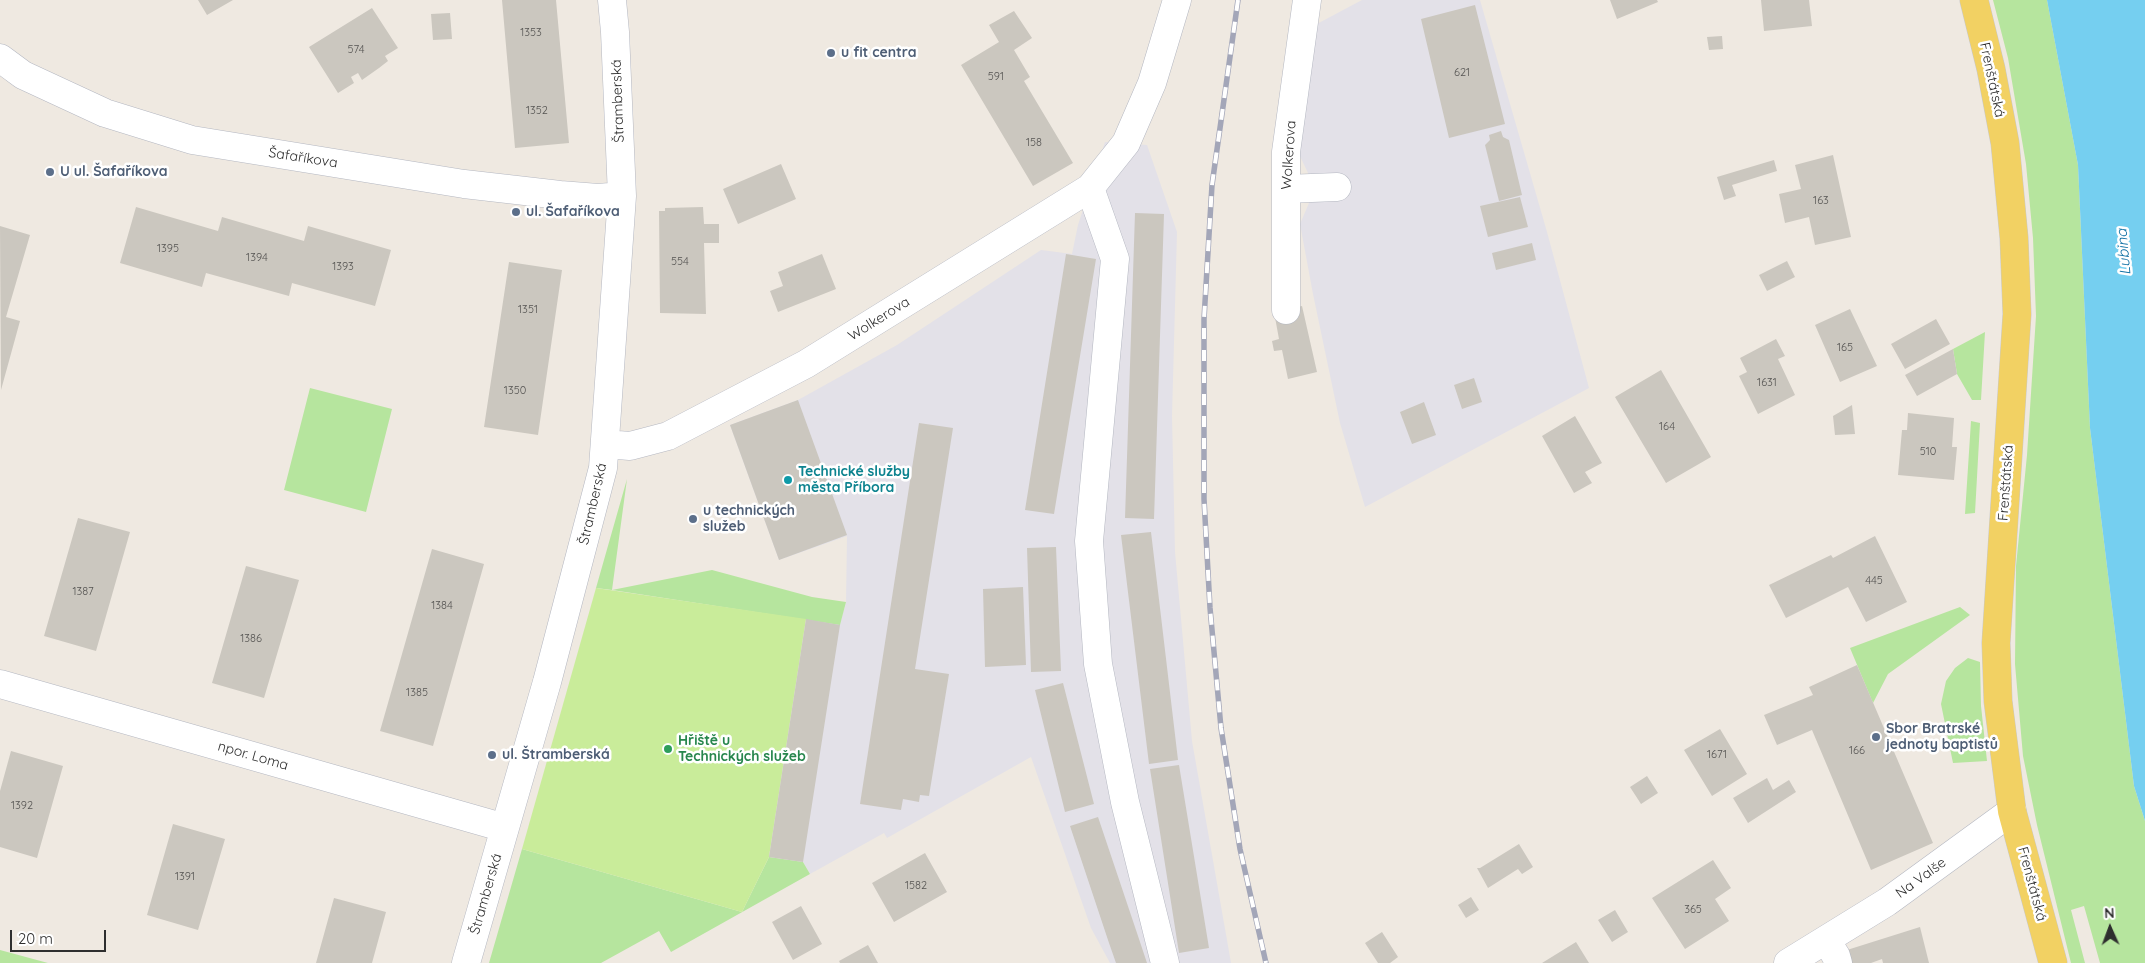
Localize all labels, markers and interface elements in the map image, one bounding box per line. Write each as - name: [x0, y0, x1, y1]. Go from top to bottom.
- house number: 1353: [520, 26, 542, 40]
- street label: Frenštátská: [1976, 41, 2008, 119]
- house number: 574: [348, 43, 364, 57]
- place label: u fit centra: [841, 45, 917, 61]
- marker: u fit centra: [825, 47, 837, 59]
- street label: Štramberská: [608, 59, 628, 143]
- house number: 621: [1454, 66, 1470, 80]
- house number: 591: [988, 70, 1004, 84]
- house number: 1352: [526, 104, 548, 118]
- street label: Wolkerova: [1278, 120, 1300, 190]
- house number: 158: [1026, 136, 1042, 150]
- street label: Šafaříkova: [267, 144, 339, 172]
- place label: U ul. Šafaříkova: [60, 164, 168, 180]
- marker: U ul. Šafaříkova: [44, 166, 56, 178]
- house number: 163: [1813, 194, 1829, 208]
- place label: ul. Šafaříkova: [526, 204, 620, 220]
- marker: ul. Šafaříkova: [510, 206, 522, 218]
- water label: Lubina: [2113, 228, 2135, 276]
- house number: 1395: [157, 242, 179, 256]
- house number: 1394: [246, 251, 268, 265]
- house number: 554: [671, 255, 689, 269]
- house number: 1393: [332, 260, 354, 274]
- street label: Wolkerova: [845, 293, 913, 345]
- house number: 1351: [518, 303, 538, 317]
- house number: 165: [1837, 341, 1853, 355]
- house number: 1631: [1757, 376, 1777, 390]
- house number: 1350: [504, 384, 526, 398]
- house number: 164: [1659, 420, 1675, 434]
- street label: Frenštátská: [1995, 444, 2017, 522]
- house number: 510: [1920, 445, 1936, 459]
- street label: Štramberská: [575, 462, 611, 546]
- place label: Technické služby města Příbora: [798, 464, 910, 497]
- marker: Technické služby města Příbora: [782, 474, 794, 486]
- place label: u technických služeb: [703, 503, 795, 536]
- marker: u technických služeb: [687, 513, 699, 525]
- house number: 445: [1865, 574, 1883, 588]
- house number: 1387: [72, 585, 94, 599]
- house number: 1384: [431, 599, 453, 613]
- house number: 1386: [240, 632, 262, 646]
- house number: 1385: [406, 686, 428, 700]
- place label: Sbor Bratrské jednoty baptistů: [1886, 721, 1998, 754]
- marker: Sbor Bratrské jednoty baptistů: [1870, 731, 1882, 743]
- place label: Hřiště u Technických služeb: [678, 733, 806, 766]
- street label: npor. Loma: [216, 738, 290, 774]
- marker: Hřiště u Technických služeb: [662, 743, 674, 755]
- house number: 166: [1849, 744, 1865, 758]
- place label: ul. Štramberská: [502, 747, 610, 763]
- house number: 1671: [1707, 748, 1727, 762]
- marker: ul. Štramberská: [486, 749, 498, 761]
- house number: 1392: [11, 799, 33, 813]
- street label: Frenštátská: [2014, 845, 2050, 923]
- street label: Štramberská: [466, 852, 506, 936]
- street label: Na Valše: [1893, 854, 1949, 902]
- house number: 1391: [175, 870, 195, 884]
- house number: 1582: [905, 879, 927, 893]
- house number: 365: [1684, 903, 1702, 917]
- north arrow: [2085, 903, 2135, 953]
- text: N: [2104, 904, 2115, 922]
- scale bar: [12, 920, 109, 952]
- text: 20 m: [18, 929, 53, 948]

